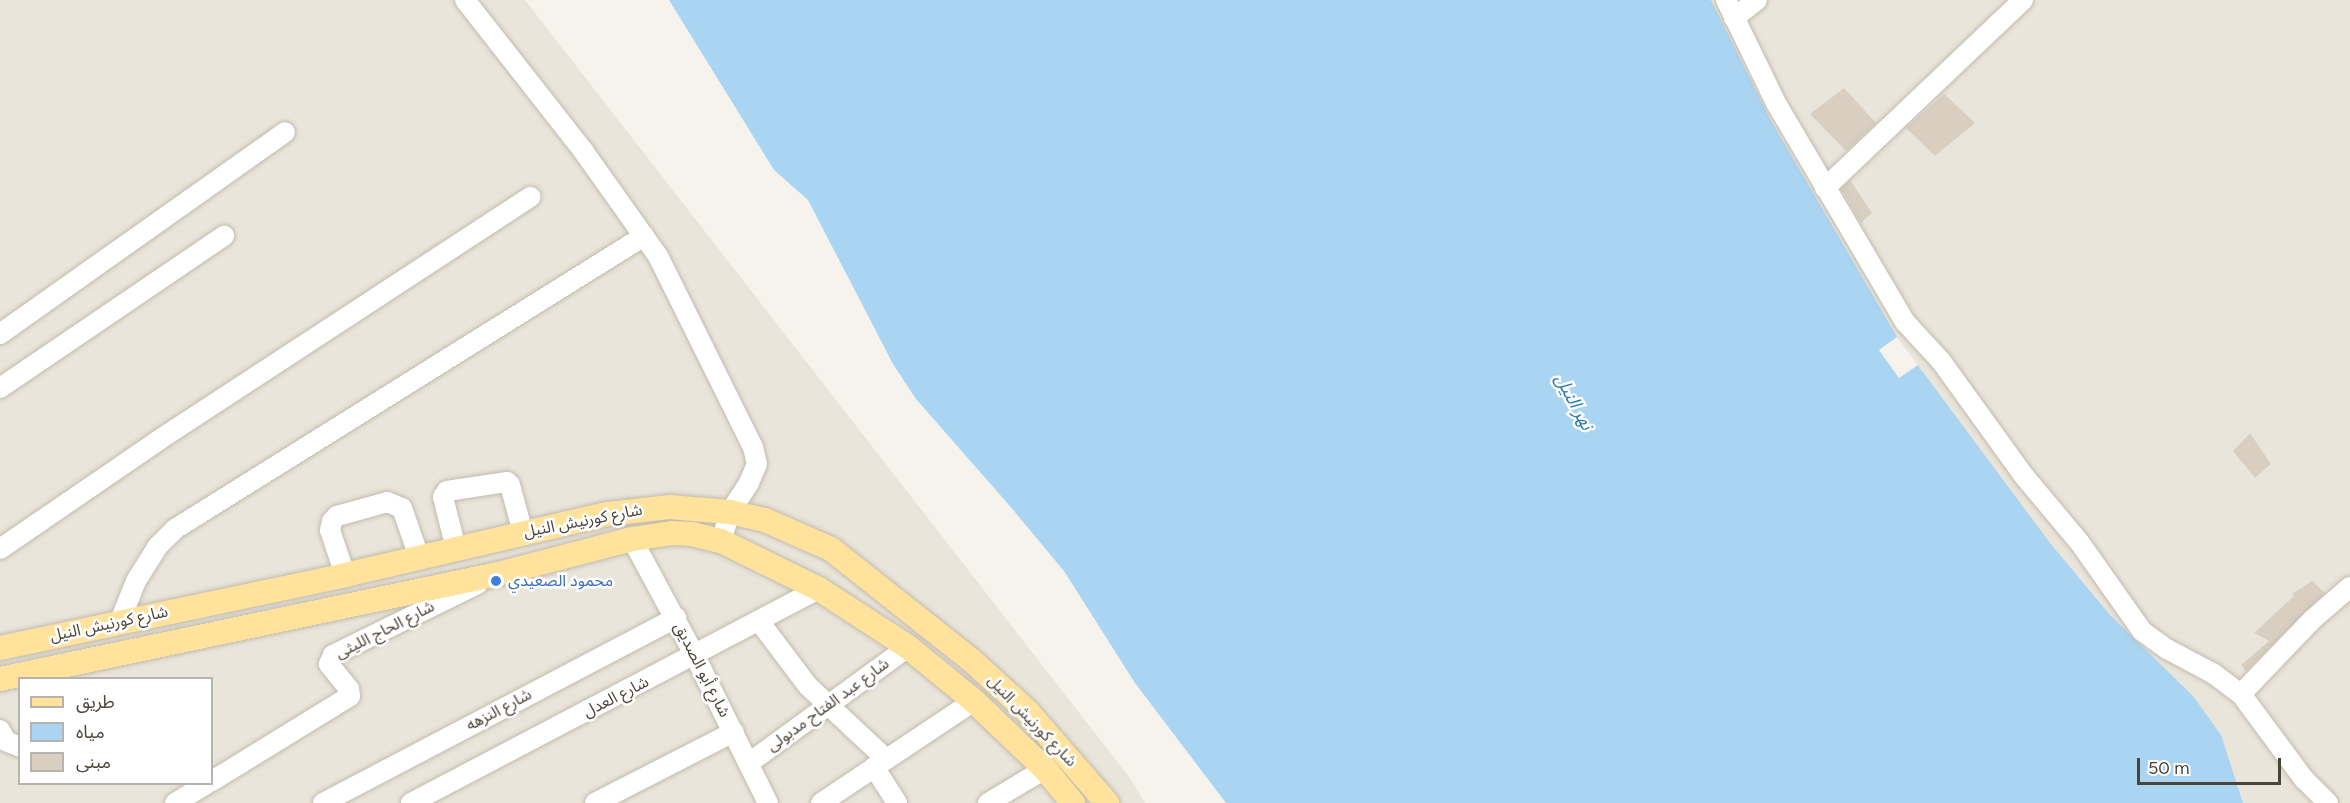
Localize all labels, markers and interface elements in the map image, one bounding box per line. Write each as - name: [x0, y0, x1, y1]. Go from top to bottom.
- water label: نهر النيل: [1550, 370, 1598, 434]
- street label: شارع كورنيش النيل: [522, 500, 644, 542]
- place label: محمود الصعيدي: [508, 571, 613, 591]
- marker: محمود الصعيدي: [489, 574, 503, 588]
- street label: شارع الحاج الليثى: [332, 597, 438, 663]
- street label: شارع كورنيش النيل: [48, 602, 170, 646]
- street label: شارع أبو الصديق: [670, 619, 734, 721]
- street label: شارع عبد الفتاح مدبولى: [763, 654, 893, 756]
- street label: شارع كورنيش النيل: [983, 671, 1081, 771]
- street label: شارع العدل: [580, 672, 652, 722]
- legend: [18, 677, 213, 785]
- street label: شارع النزهه: [463, 685, 535, 735]
- text: طريق: [76, 691, 115, 713]
- text: مياه: [76, 721, 105, 743]
- scale bar: [2140, 746, 2284, 784]
- text: مبنى: [76, 751, 111, 773]
- text: 50 m: [2148, 757, 2190, 779]

